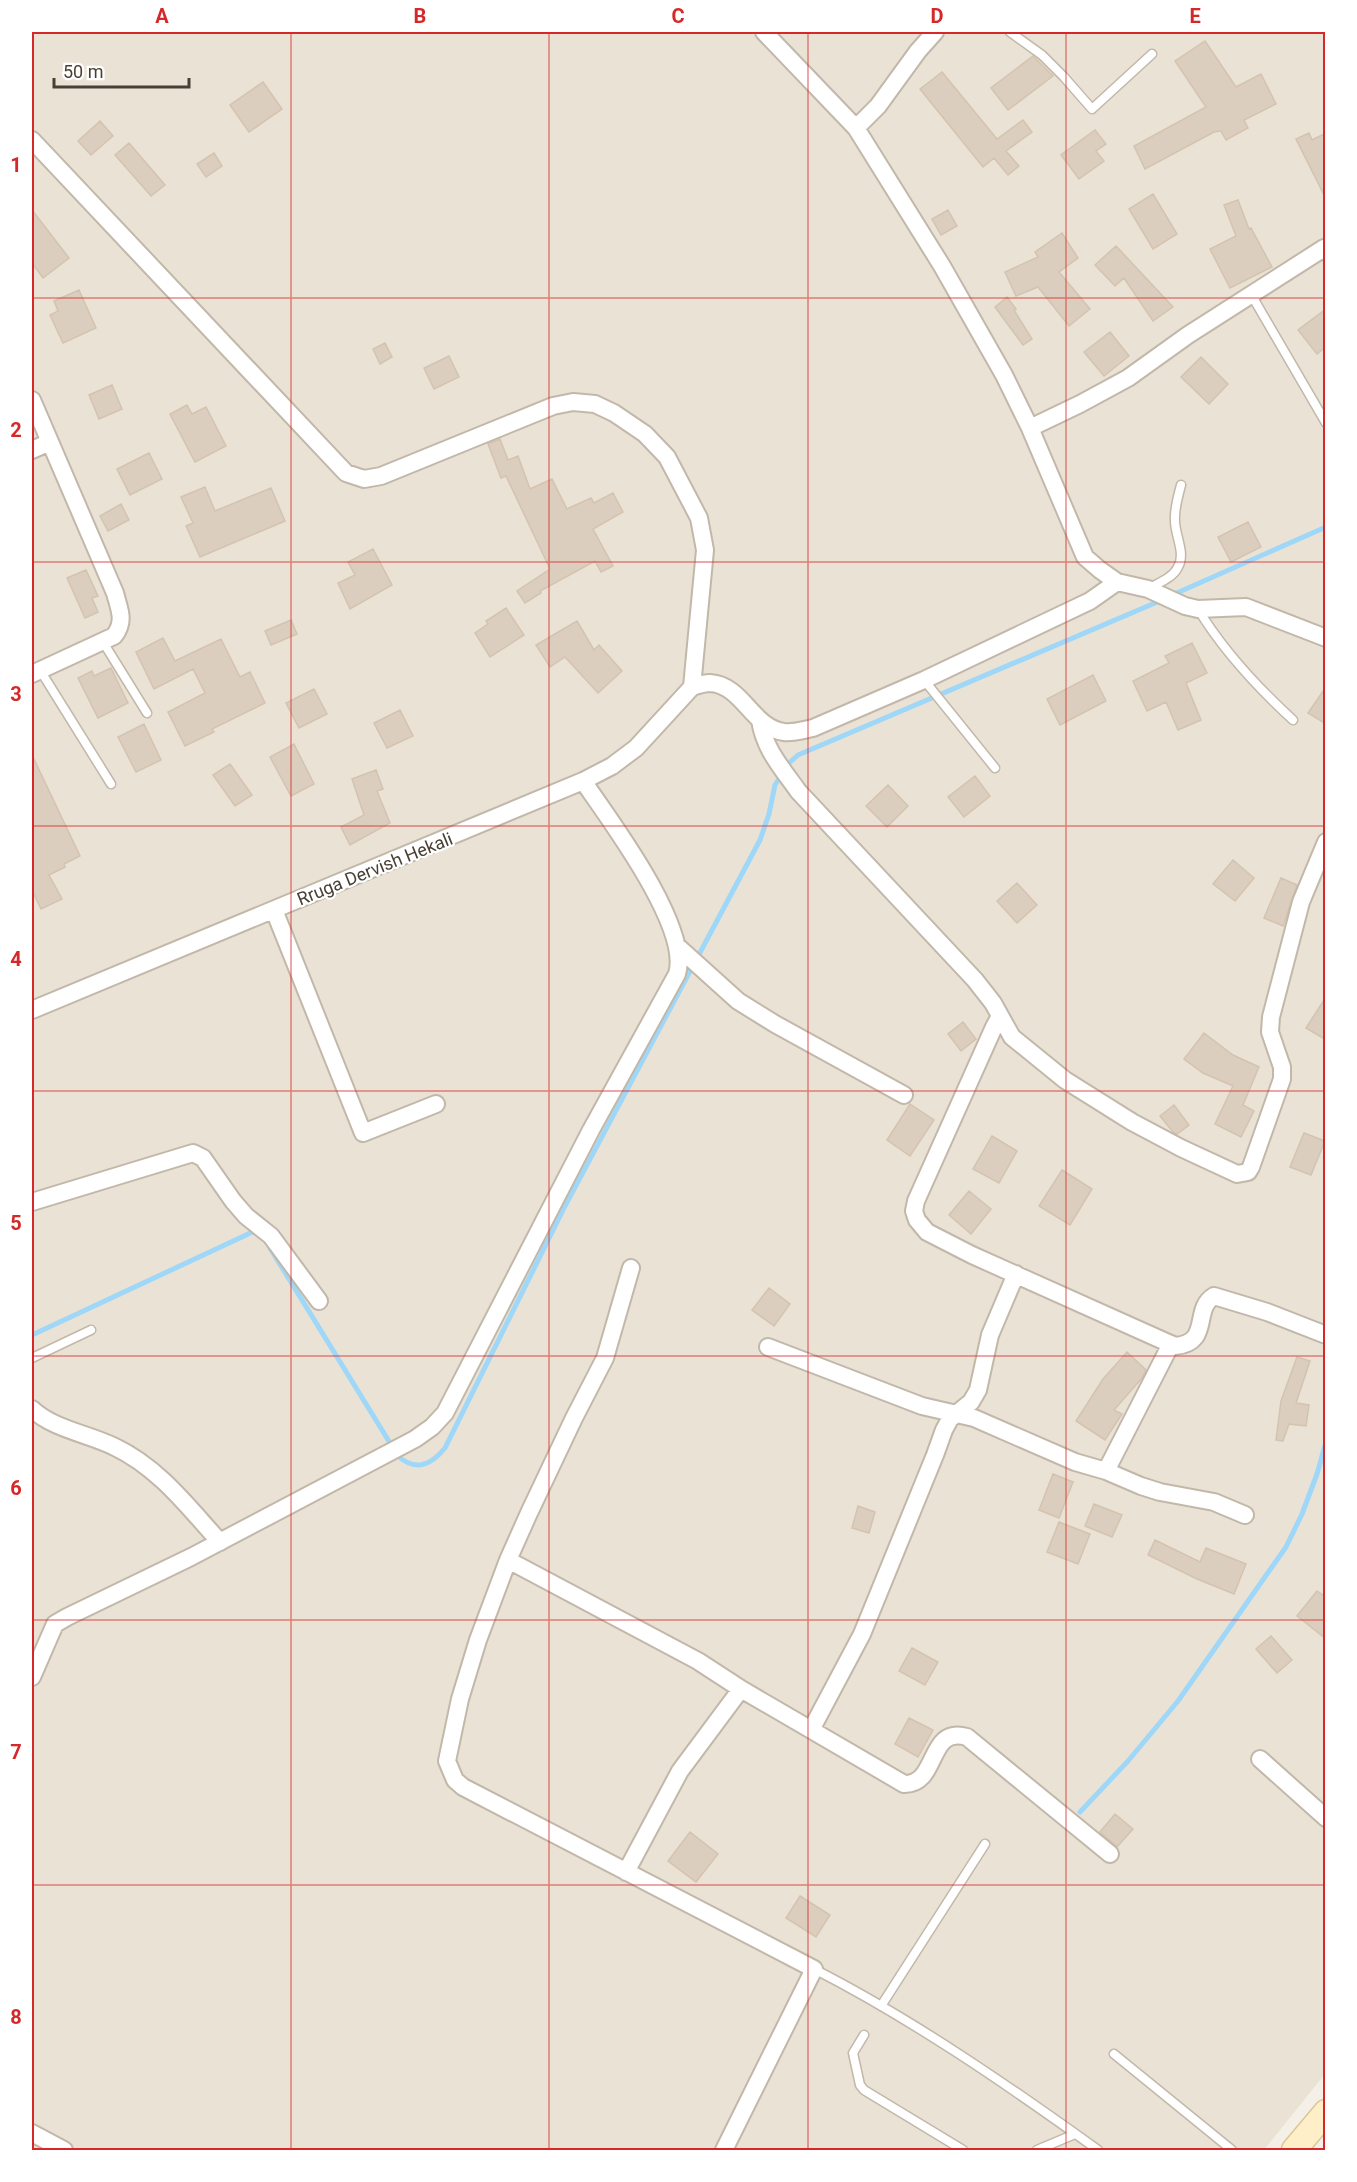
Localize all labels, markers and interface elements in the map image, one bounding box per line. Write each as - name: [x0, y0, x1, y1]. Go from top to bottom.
- text: A: [155, 4, 169, 28]
- text: B: [414, 4, 426, 28]
- text: C: [671, 4, 685, 28]
- text: D: [931, 4, 944, 28]
- text: E: [1189, 4, 1201, 28]
- scale bar: [54, 51, 189, 89]
- text: 50 m: [63, 61, 103, 82]
- text: 1: [10, 153, 22, 177]
- text: 2: [10, 418, 22, 442]
- text: 3: [10, 682, 22, 706]
- street label: Rruga Dervish Hekali: [294, 828, 456, 909]
- text: 4: [10, 947, 22, 971]
- text: 5: [10, 1211, 22, 1235]
- text: 6: [10, 1476, 22, 1500]
- text: 7: [10, 1740, 22, 1764]
- text: 8: [10, 2005, 22, 2029]

